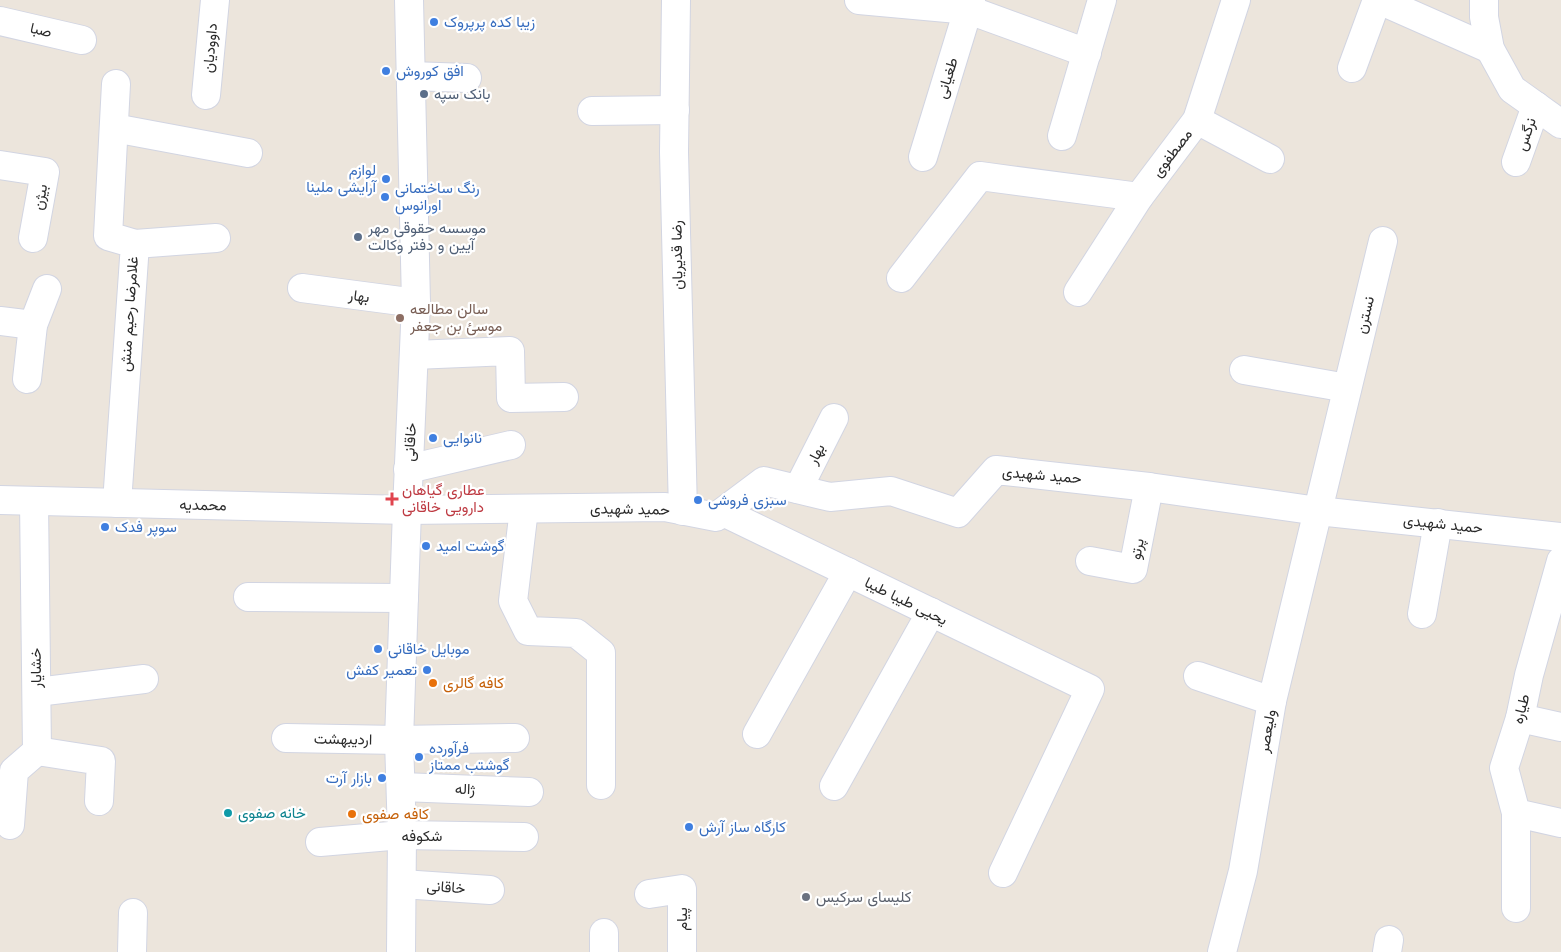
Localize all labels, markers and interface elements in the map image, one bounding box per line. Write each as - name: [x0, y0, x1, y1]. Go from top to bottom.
- place label: زیبا کده پرپروک: [444, 11, 535, 33]
- marker: زیبا کده پرپروک: [428, 16, 440, 28]
- street label: صبا: [28, 17, 54, 43]
- street label: داوودیان: [197, 22, 223, 74]
- street label: طغیانی: [930, 55, 964, 101]
- place label: افق کوروش: [396, 60, 464, 82]
- marker: افق کوروش: [380, 65, 392, 77]
- place label: بانک سپه: [434, 83, 490, 105]
- marker: بانک سپه: [418, 88, 430, 100]
- street label: نرگس: [1510, 114, 1542, 154]
- street label: مصطفوی: [1146, 124, 1198, 182]
- place label: لوازم آرایشی ملینا: [306, 159, 378, 198]
- marker: لوازم آرایشی ملینا: [380, 173, 392, 185]
- place label: رنگ ساختمانی اورانوس: [395, 177, 480, 216]
- street label: بیژن: [27, 182, 53, 212]
- marker: رنگ ساختمانی اورانوس: [379, 191, 391, 203]
- place label: موسسه حقوقی مهر آیین و دفتر وکالت: [367, 217, 486, 256]
- street label: رضا قدیریان: [665, 220, 689, 290]
- marker: موسسه حقوقی مهر آیین و دفتر وکالت: [352, 231, 364, 243]
- street label: غلامرضا رحیم منش: [114, 255, 144, 372]
- street label: بهار: [346, 284, 371, 308]
- street label: نسترن: [1350, 294, 1380, 336]
- place label: سالن مطالعه موسئ بن جعفر: [409, 298, 502, 337]
- marker: سالن مطالعه موسئ بن جعفر: [394, 312, 406, 324]
- street label: خاقانی: [398, 422, 422, 462]
- place label: نانوایی: [443, 427, 482, 449]
- marker: نانوایی: [427, 432, 439, 444]
- street label: بهار: [801, 440, 831, 469]
- street label: حمید شهیدی: [1001, 461, 1083, 489]
- place label: عطاری گیاهان دارویی خاقانی: [402, 479, 485, 518]
- place label: سبزی فروشی: [708, 489, 787, 511]
- marker: عطاری گیاهان دارویی خاقانی: [386, 493, 398, 505]
- street label: محمدیه: [179, 494, 227, 516]
- marker: سبزی فروشی: [692, 494, 704, 506]
- street label: حمید شهیدی: [590, 497, 670, 521]
- street label: حمید شهیدی: [1402, 509, 1484, 539]
- place label: سوپر فدک: [115, 516, 177, 538]
- marker: سوپر فدک: [99, 521, 111, 533]
- place label: گوشت امید: [436, 535, 505, 557]
- street label: پرتو: [1124, 536, 1150, 562]
- marker: گوشت امید: [420, 540, 432, 552]
- street label: یحیی طیبا طیبا: [861, 571, 951, 631]
- place label: موبایل خاقانی: [388, 638, 470, 660]
- marker: موبایل خاقانی: [372, 643, 384, 655]
- street label: خشایار: [25, 648, 47, 689]
- place label: تعمیر کفش: [346, 659, 417, 681]
- marker: تعمیر کفش: [421, 664, 433, 676]
- place label: کافه گالری: [443, 672, 504, 694]
- marker: کافه گالری: [427, 677, 439, 689]
- street label: طیاره: [1507, 692, 1535, 726]
- street label: ولیعصر: [1252, 708, 1282, 755]
- street label: اردیبهشت: [314, 727, 372, 751]
- place label: فرآورده گوشتب ممتاز: [428, 737, 510, 776]
- marker: فرآورده گوشتب ممتاز: [413, 751, 425, 763]
- place label: بازار آرت: [326, 767, 372, 789]
- marker: بازار آرت: [376, 772, 388, 784]
- street label: ژاله: [455, 778, 476, 800]
- place label: خانه صفوی: [238, 802, 306, 824]
- place label: کافه صفوی: [362, 803, 429, 825]
- marker: خانه صفوی: [222, 807, 234, 819]
- marker: کافه صفوی: [346, 808, 358, 820]
- place label: کارگاه ساز آرش: [699, 816, 786, 838]
- marker: کارگاه ساز آرش: [683, 821, 695, 833]
- street label: شکوفه: [402, 825, 443, 847]
- street label: خاقانی: [426, 875, 466, 899]
- place label: کلیسای سرکیس: [816, 886, 912, 908]
- marker: کلیسای سرکیس: [800, 891, 812, 903]
- street label: پیام: [671, 907, 693, 931]

